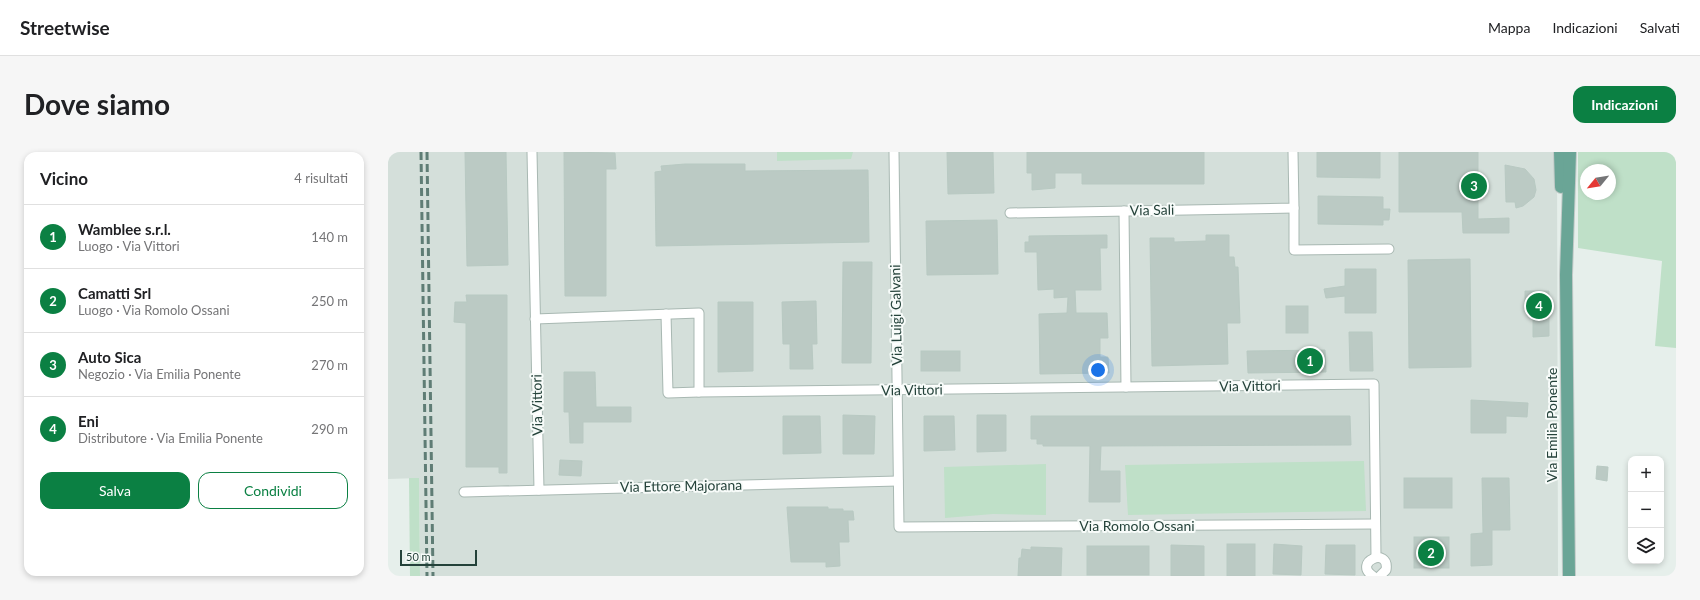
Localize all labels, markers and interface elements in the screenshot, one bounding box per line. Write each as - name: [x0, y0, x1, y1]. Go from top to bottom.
- text: Streetwise: [20, 16, 110, 39]
- text: Mappa: [1488, 19, 1530, 36]
- text: Indicazioni: [1552, 19, 1618, 36]
- text: Salvati: [1640, 19, 1680, 36]
- button: Indicazioni: [1573, 86, 1676, 123]
- text: Dove siamo: [24, 87, 170, 121]
- north arrow: [1580, 164, 1616, 200]
- text: Vicino: [40, 168, 88, 189]
- text: 4 risultati: [294, 170, 348, 186]
- pin: 3: [1461, 171, 1487, 201]
- street label: Via Sali: [1130, 201, 1174, 218]
- text: Wamblee s.r.l.: [78, 220, 171, 238]
- text: 1: [49, 229, 57, 245]
- text: 140 m: [311, 229, 348, 245]
- text: Luogo · Via Vittori: [78, 238, 180, 254]
- street label: Via Luigi Galvani: [886, 264, 905, 366]
- text: Camatti Srl: [78, 284, 151, 302]
- pin: 4: [1526, 291, 1552, 321]
- text: 2: [49, 293, 57, 309]
- text: 250 m: [311, 293, 348, 309]
- text: Luogo · Via Romolo Ossani: [78, 302, 230, 318]
- pin: 1: [1297, 346, 1323, 376]
- text: Auto Sica: [78, 348, 141, 366]
- text: 3: [49, 357, 57, 373]
- text: 270 m: [311, 357, 348, 373]
- your location: [1088, 360, 1108, 380]
- text: Negozio · Via Emilia Ponente: [78, 366, 241, 382]
- street label: Via Emilia Ponente: [1543, 368, 1560, 482]
- street label: Via Vittori: [527, 374, 546, 436]
- street label: Via Vittori: [1219, 376, 1281, 395]
- street label: Via Vittori: [881, 380, 943, 399]
- text: Eni: [78, 412, 99, 430]
- text: 4: [49, 421, 57, 437]
- text: 290 m: [311, 421, 348, 437]
- text: Distributore · Via Emilia Ponente: [78, 430, 263, 446]
- map controls: [1628, 456, 1664, 564]
- button: +: [1628, 456, 1664, 492]
- button: Salva: [40, 472, 190, 509]
- button: Condividi: [198, 472, 348, 509]
- street label: Via Ettore Majorana: [620, 476, 742, 495]
- button: −: [1628, 492, 1664, 528]
- street label: Via Romolo Ossani: [1079, 517, 1195, 534]
- button: layers: [1628, 528, 1664, 564]
- pin: 2: [1418, 538, 1444, 568]
- scale bar: [400, 548, 477, 567]
- text: 50 m: [406, 550, 431, 563]

